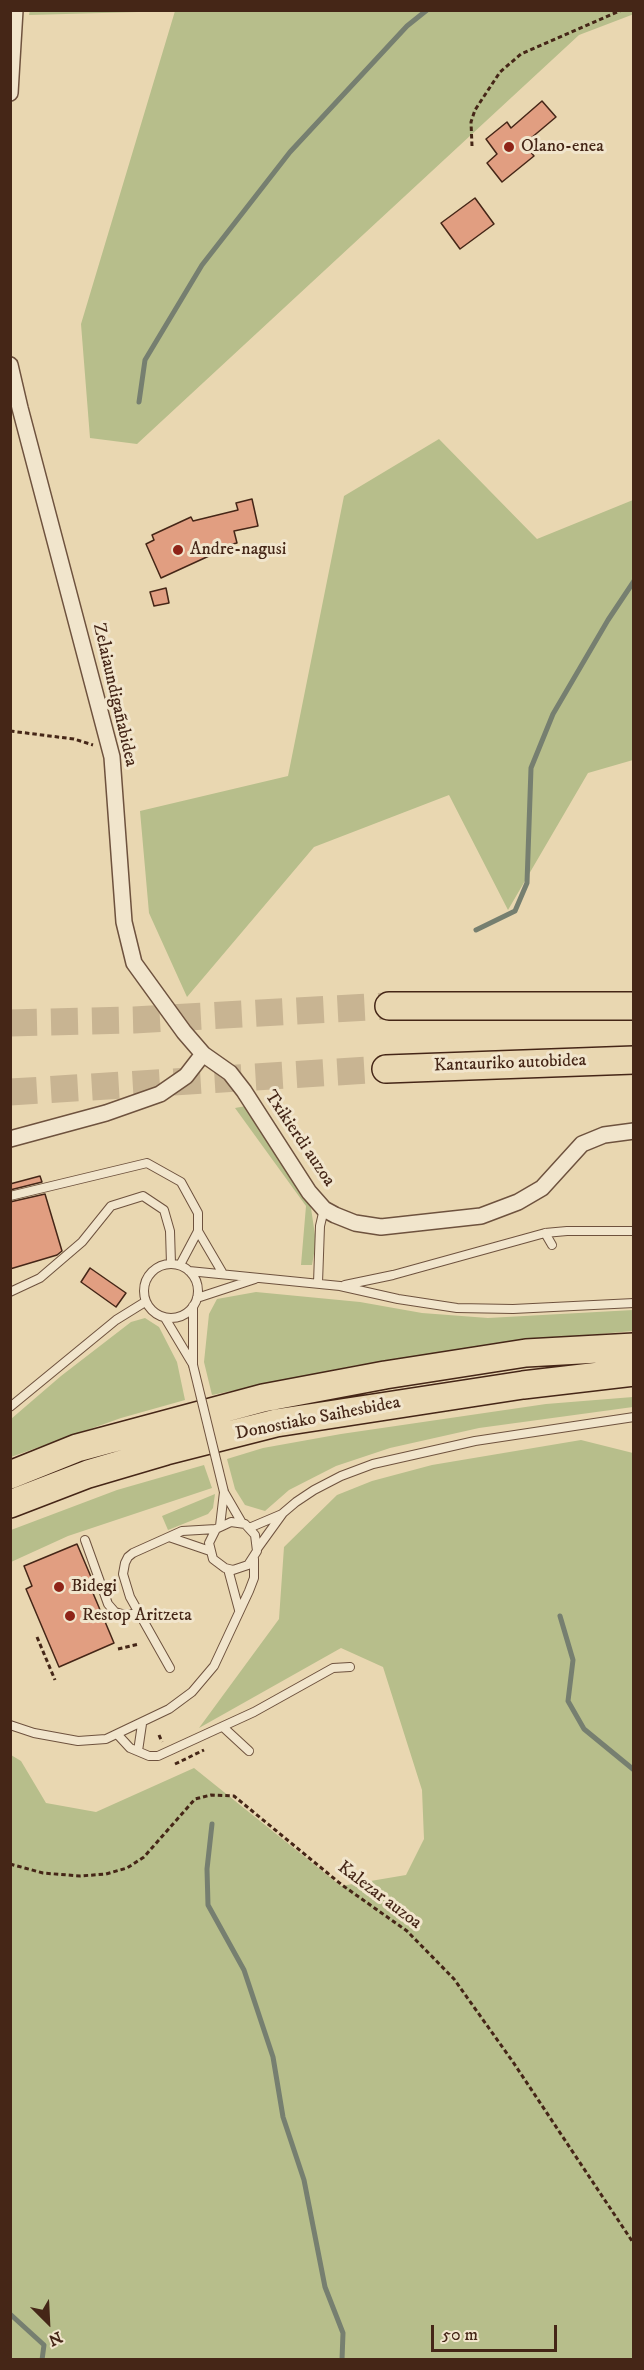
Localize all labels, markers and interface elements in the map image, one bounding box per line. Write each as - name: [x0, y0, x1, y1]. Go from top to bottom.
- place label: Olano-enea: [521, 136, 604, 158]
- marker: Olano-enea: [502, 140, 516, 154]
- place label: Andre-nagusi: [190, 539, 286, 561]
- marker: Andre-nagusi: [171, 543, 185, 557]
- street label: Zelaiaundigañabidea: [87, 621, 141, 769]
- street label: Kantauriko autobidea: [433, 1051, 587, 1077]
- street label: Txikierdi auzoa: [259, 1087, 339, 1191]
- street label: Donostiako Saihesbidea: [234, 1392, 402, 1446]
- place label: Bidegi: [71, 1576, 117, 1598]
- marker: Bidegi: [52, 1580, 66, 1594]
- place label: Restop Aritzeta: [82, 1605, 192, 1627]
- marker: Restop Aritzeta: [63, 1609, 77, 1623]
- street label: Kalezar auzoa: [333, 1857, 425, 1935]
- north arrow: [18, 2292, 78, 2352]
- scale bar: [434, 2313, 560, 2351]
- text: 50 m: [442, 2324, 478, 2346]
- text: N: [45, 2327, 65, 2350]

